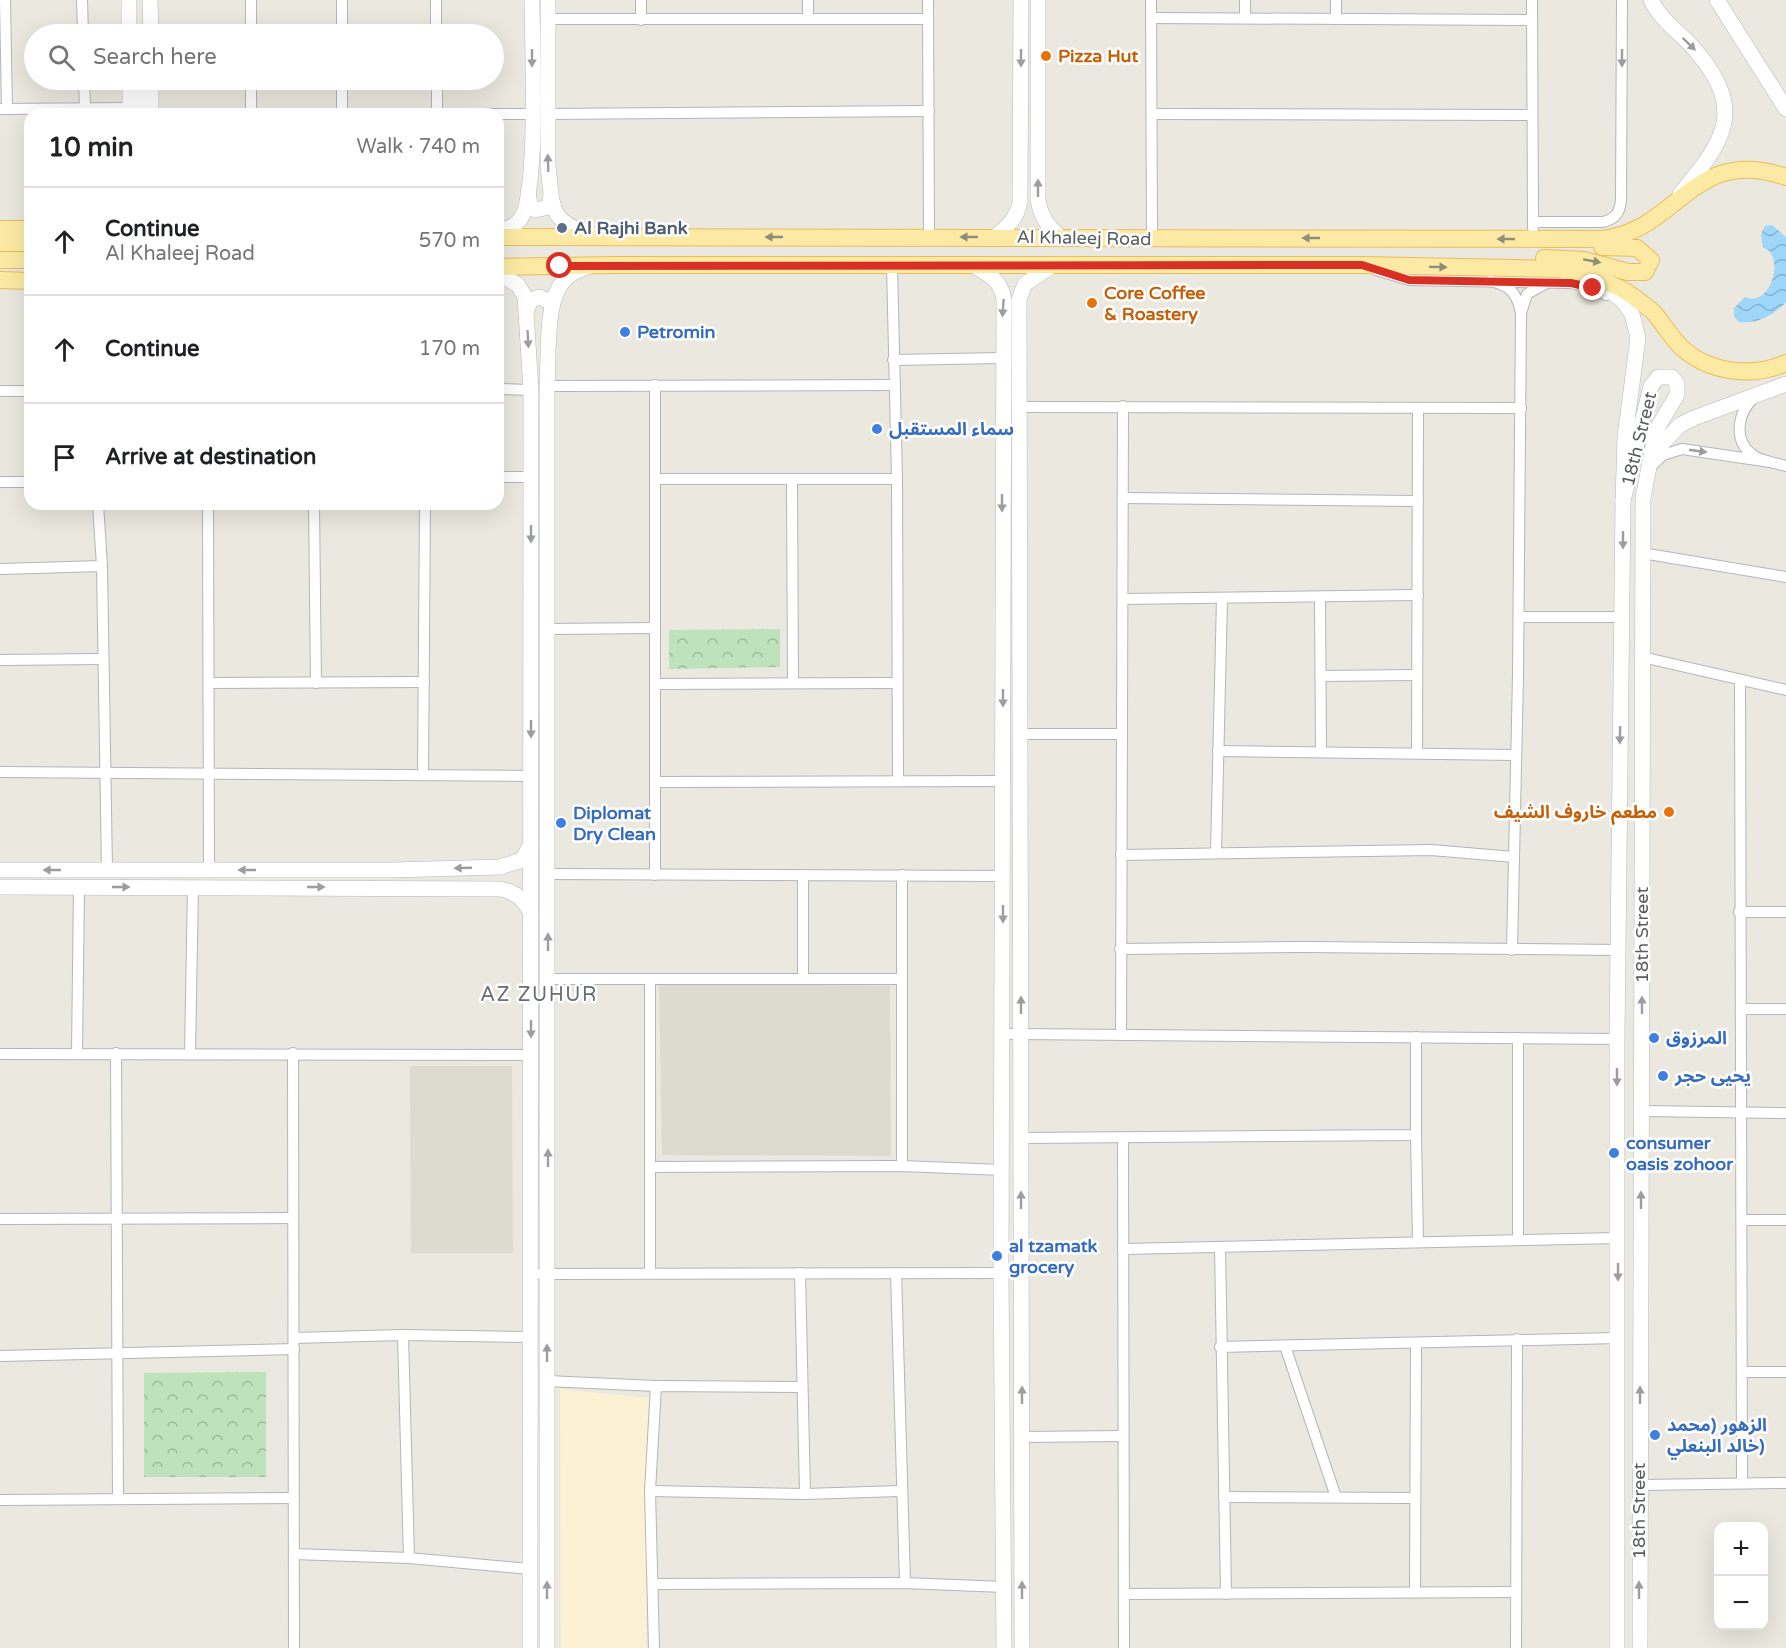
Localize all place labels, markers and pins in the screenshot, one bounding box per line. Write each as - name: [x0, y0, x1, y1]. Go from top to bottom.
- place label: Pizza Hut: [1058, 45, 1138, 67]
- marker: Pizza Hut: [1039, 49, 1053, 63]
- place label: Al Rajhi Bank: [574, 217, 688, 239]
- marker: Al Rajhi Bank: [555, 221, 569, 235]
- place label: Core Coffee & Roastery: [1104, 282, 1206, 325]
- marker: Core Coffee & Roastery: [1085, 296, 1099, 310]
- place label: Petromin: [637, 321, 715, 343]
- marker: Petromin: [618, 325, 632, 339]
- place label: سماء المستقبل: [889, 418, 1014, 440]
- marker: سماء المستقبل: [870, 422, 884, 436]
- place label: مطعم خاروف الشيف: [1494, 801, 1657, 825]
- place label: Diplomat Dry Clean: [573, 802, 656, 845]
- marker: مطعم خاروف الشيف: [1662, 805, 1676, 819]
- marker: Diplomat Dry Clean: [554, 816, 568, 830]
- place label: المرزوق: [1666, 1027, 1727, 1049]
- marker: المرزوق: [1647, 1031, 1661, 1045]
- place label: يحيى حجر: [1674, 1065, 1751, 1087]
- marker: يحيى حجر: [1656, 1069, 1670, 1083]
- place label: consumer oasis zohoor: [1626, 1132, 1734, 1175]
- marker: consumer oasis zohoor: [1607, 1146, 1621, 1160]
- place label: al tzamatk grocery: [1009, 1235, 1098, 1278]
- marker: al tzamatk grocery: [990, 1249, 1004, 1263]
- place label: الزهور (محمد خالد البنعلي): [1667, 1414, 1767, 1460]
- marker: الزهور (محمد خالد البنعلي): [1648, 1428, 1662, 1442]

